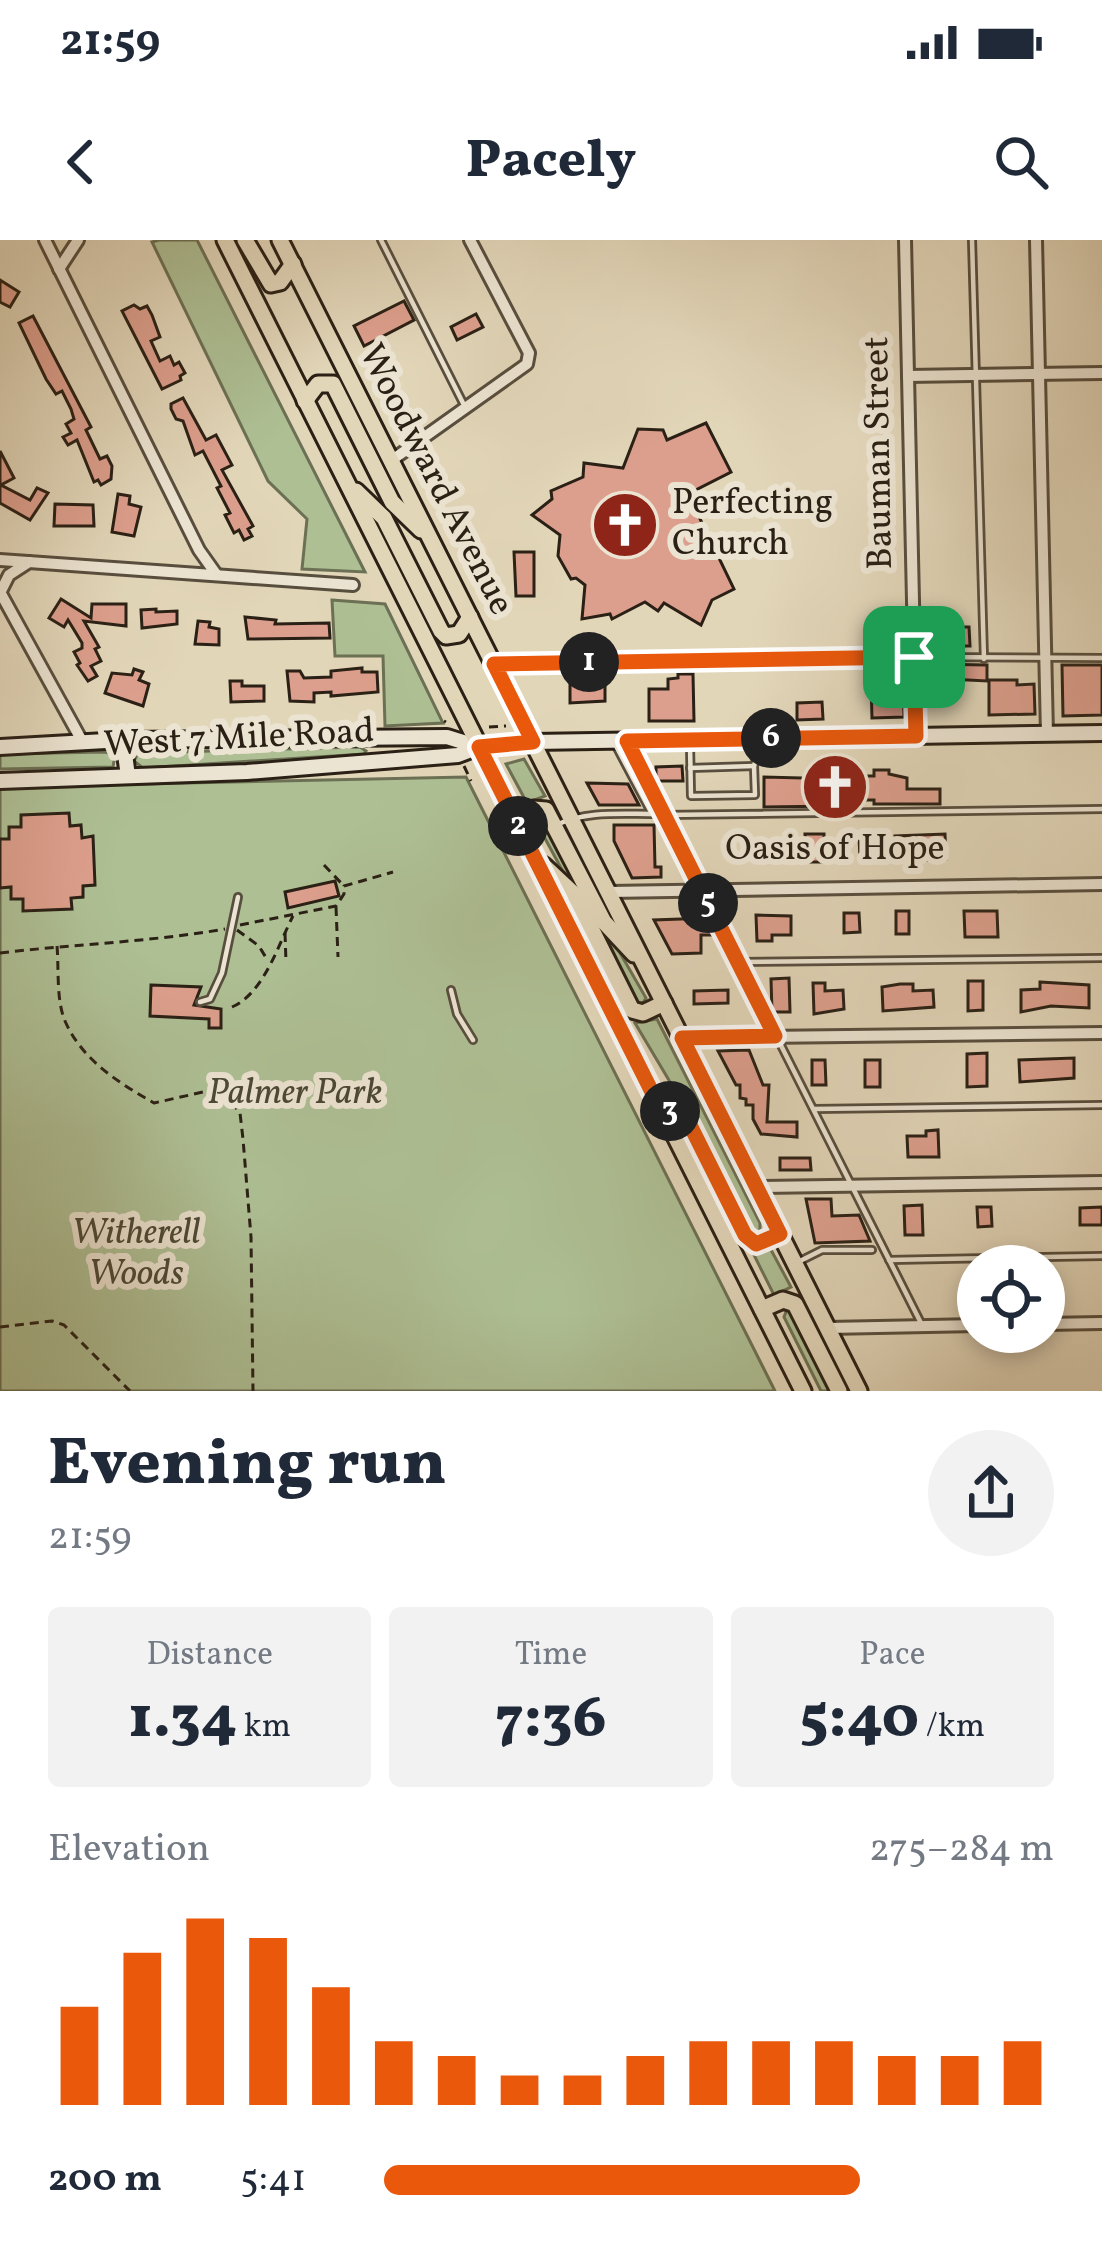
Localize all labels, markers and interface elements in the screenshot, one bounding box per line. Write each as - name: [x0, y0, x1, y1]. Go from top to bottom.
- text: 21:59: [60, 11, 160, 74]
- text: Pacely: [466, 125, 636, 200]
- icon: back: [48, 129, 114, 195]
- icon: search: [988, 129, 1054, 195]
- street label: Woodward Avenue: [345, 336, 525, 624]
- street label: Bauman Street: [853, 336, 907, 570]
- place label: Perfecting Church: [672, 479, 833, 570]
- church icon: Perfecting Church: [590, 490, 660, 560]
- pin: [863, 606, 965, 708]
- icon: arrive: [881, 624, 947, 690]
- pin: 1: [559, 632, 619, 692]
- text: 1: [582, 639, 596, 685]
- street label: West 7 Mile Road: [102, 707, 376, 771]
- pin: 6: [741, 708, 801, 768]
- text: 6: [762, 715, 780, 761]
- church icon: Oasis of Hope: [800, 752, 870, 822]
- pin: 2: [488, 796, 548, 856]
- text: 2: [509, 803, 527, 849]
- place label: Oasis of Hope: [725, 825, 945, 875]
- pin: 5: [678, 873, 738, 933]
- text: 5: [700, 880, 716, 926]
- park label: Palmer Park: [208, 1069, 382, 1119]
- pin: 3: [640, 1081, 700, 1141]
- text: 3: [662, 1088, 678, 1134]
- park label: Witherell Woods: [72, 1209, 201, 1300]
- map controls: [957, 1245, 1065, 1353]
- button: locate: [957, 1245, 1065, 1353]
- text: Evening run: [48, 1420, 447, 1512]
- button: share: [928, 1430, 1054, 1556]
- text: 21:59: [48, 1511, 132, 1565]
- text: Distance: [147, 1633, 273, 1679]
- text: Time: [515, 1633, 587, 1679]
- text: Pace: [859, 1633, 925, 1679]
- text: 1.34: [128, 1679, 237, 1762]
- text: 7:36: [495, 1679, 607, 1762]
- text: 5:40: [800, 1679, 919, 1762]
- text: km: [237, 1705, 291, 1751]
- text: /km: [919, 1705, 985, 1751]
- text: Elevation: [48, 1823, 210, 1877]
- text: 275–284 m: [869, 1823, 1054, 1877]
- text: 200 m: [48, 2153, 162, 2207]
- text: 5:41: [240, 2153, 306, 2207]

